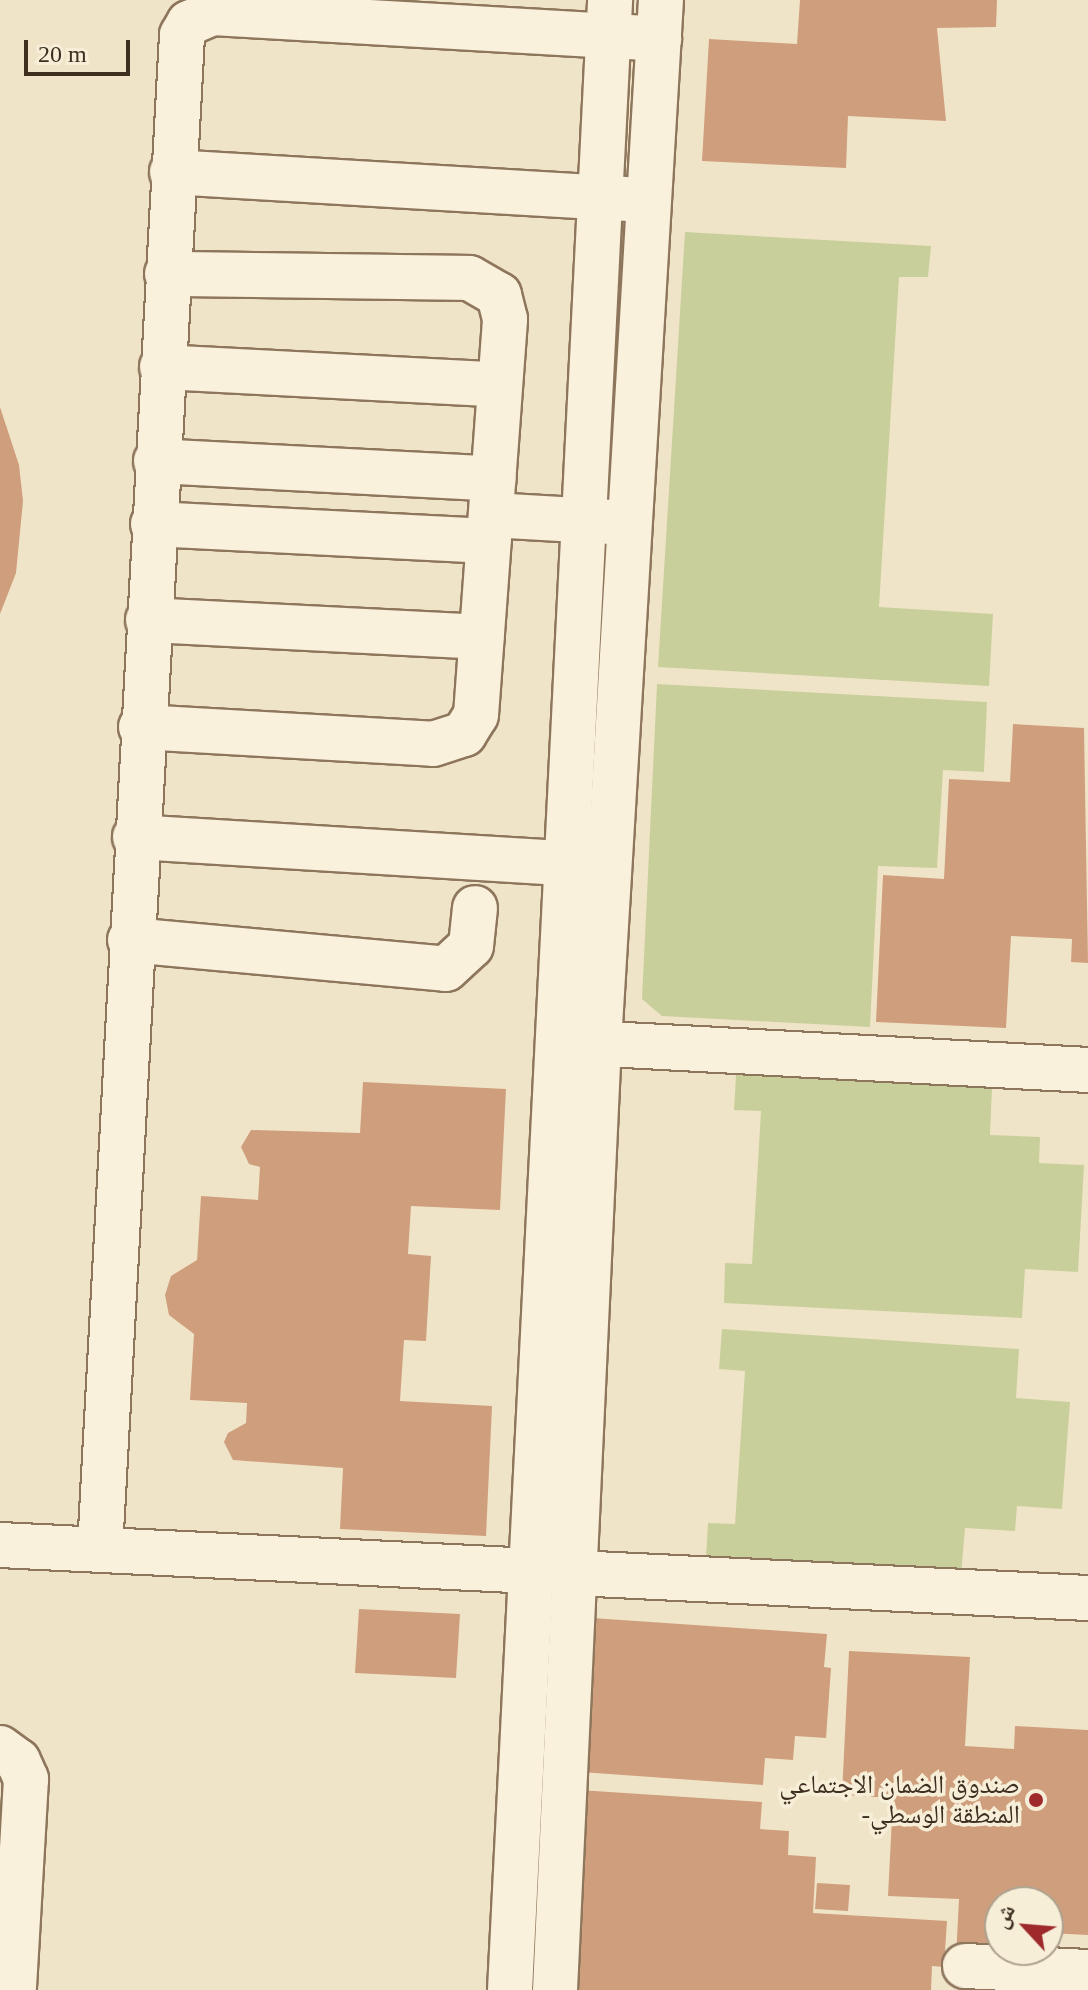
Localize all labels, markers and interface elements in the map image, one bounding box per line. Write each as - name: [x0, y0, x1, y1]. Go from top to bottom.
- scale bar: [28, 24, 134, 74]
- text: 20 m: [38, 41, 87, 67]
- place label: صندوق الضمان الاجتماعي -المنطقة الوسطي: [779, 1769, 1020, 1830]
- marker: صندوق الضمان الاجتماعي -المنطقة الوسطي: [1027, 1791, 1045, 1809]
- north arrow: [984, 1886, 1064, 1966]
- text: ش: [987, 1900, 1020, 1932]

